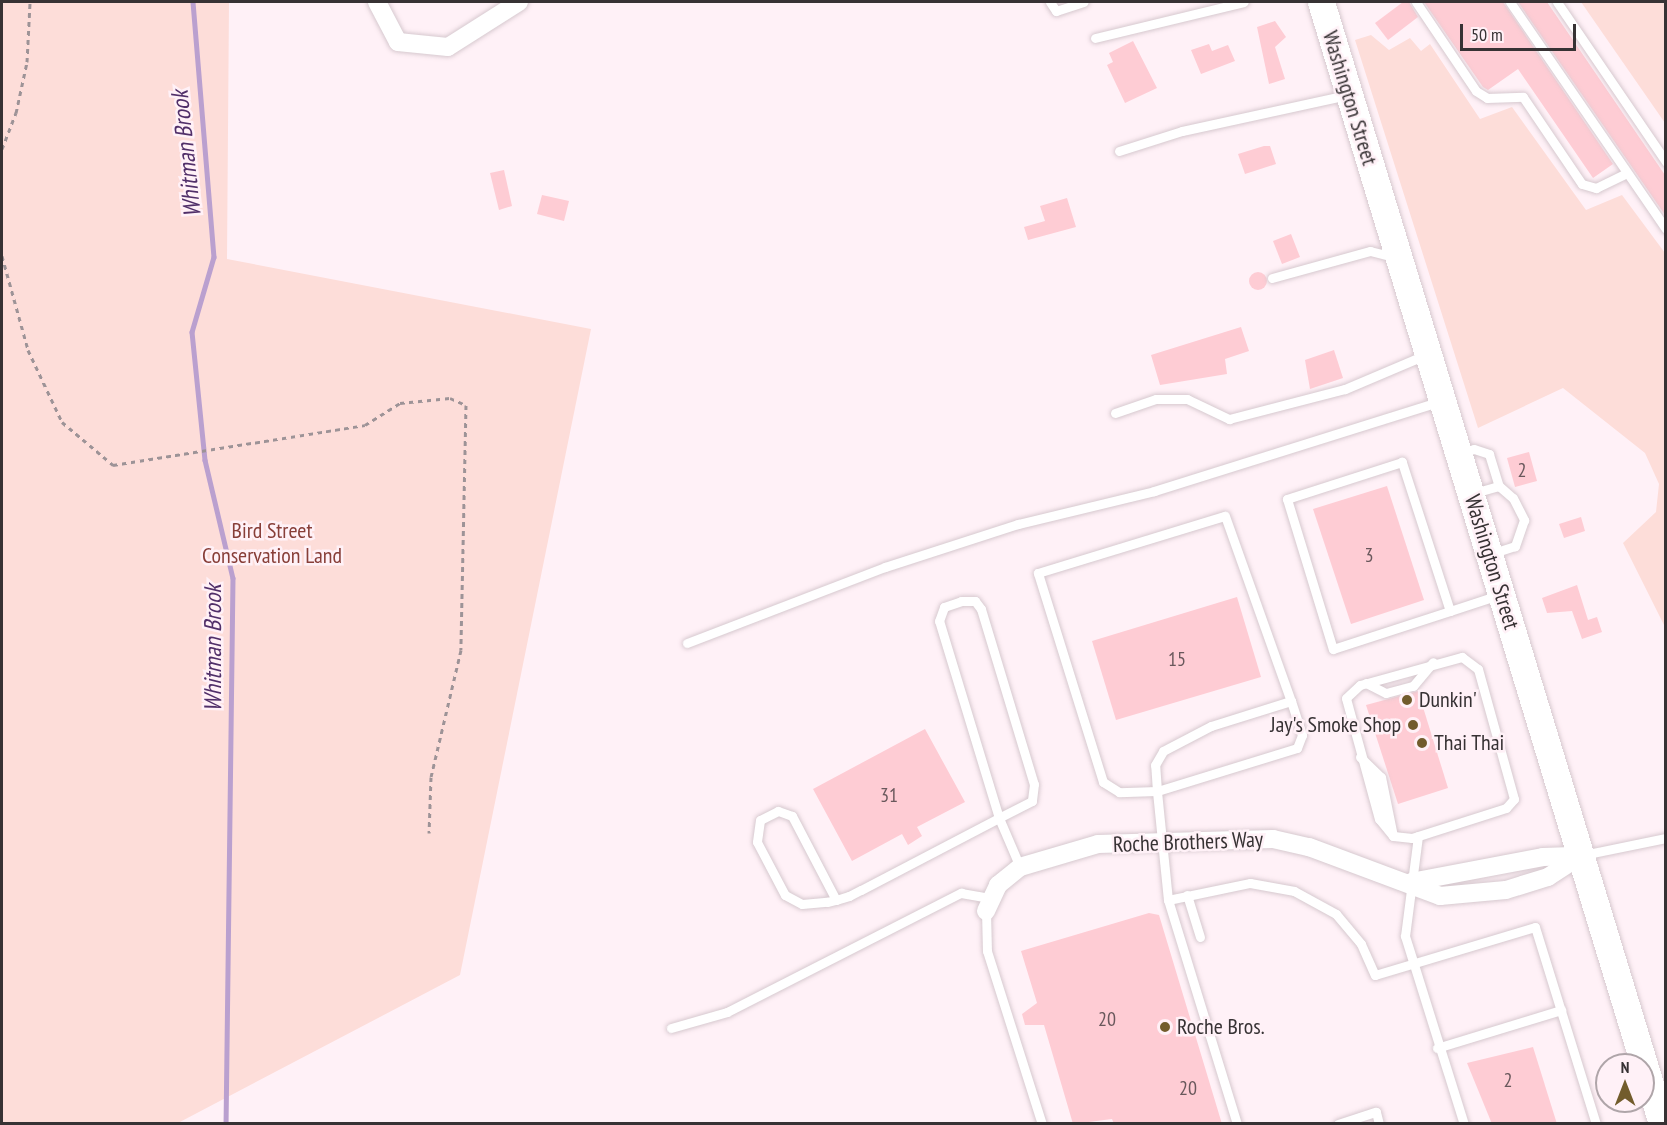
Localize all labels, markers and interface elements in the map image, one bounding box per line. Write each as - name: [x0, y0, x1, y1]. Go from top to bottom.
- scale bar: [1463, 12, 1578, 50]
- text: 50 m: [1471, 23, 1503, 46]
- street label: Washington Street: [1317, 28, 1383, 168]
- water label: Whitman Brook: [165, 89, 207, 219]
- house number: 2: [1518, 458, 1526, 482]
- street label: Washington Street: [1459, 492, 1525, 632]
- park label: Bird Street Conservation Land: [202, 517, 342, 568]
- house number: 3: [1365, 543, 1373, 567]
- water label: Whitman Brook: [199, 584, 227, 712]
- house number: 15: [1168, 647, 1186, 671]
- place label: Dunkin': [1419, 687, 1477, 713]
- marker: Dunkin': [1400, 693, 1414, 707]
- place label: Jay's Smoke Shop: [1270, 712, 1401, 738]
- marker: Jay's Smoke Shop: [1406, 718, 1420, 732]
- place label: Thai Thai: [1434, 730, 1505, 756]
- marker: Thai Thai: [1415, 736, 1429, 750]
- house number: 31: [880, 783, 898, 807]
- street label: Roche Brothers Way: [1112, 826, 1264, 858]
- house number: 20: [1098, 1007, 1116, 1031]
- place label: Roche Bros.: [1177, 1014, 1265, 1040]
- marker: Roche Bros.: [1158, 1020, 1172, 1034]
- north arrow: [1595, 1053, 1655, 1113]
- text: N: [1621, 1057, 1629, 1077]
- house number: 2: [1504, 1068, 1512, 1092]
- house number: 20: [1179, 1076, 1197, 1100]

